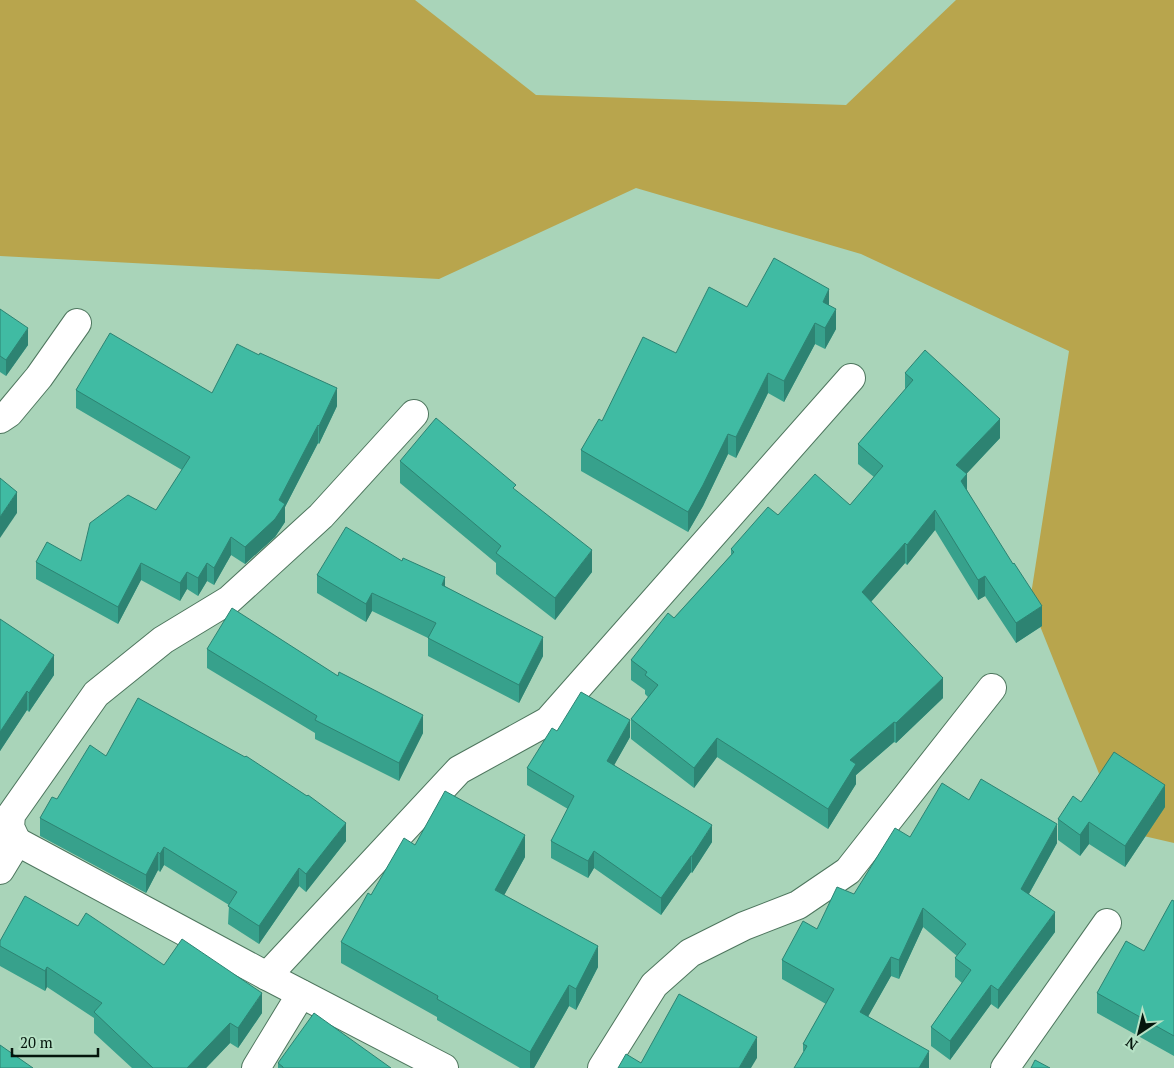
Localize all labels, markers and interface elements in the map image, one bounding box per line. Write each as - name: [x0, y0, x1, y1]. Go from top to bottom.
- north arrow: [1114, 1008, 1164, 1058]
- scale bar: [12, 1026, 99, 1058]
- text: 20 m: [20, 1032, 53, 1052]
- text: N: [1121, 1033, 1141, 1055]

